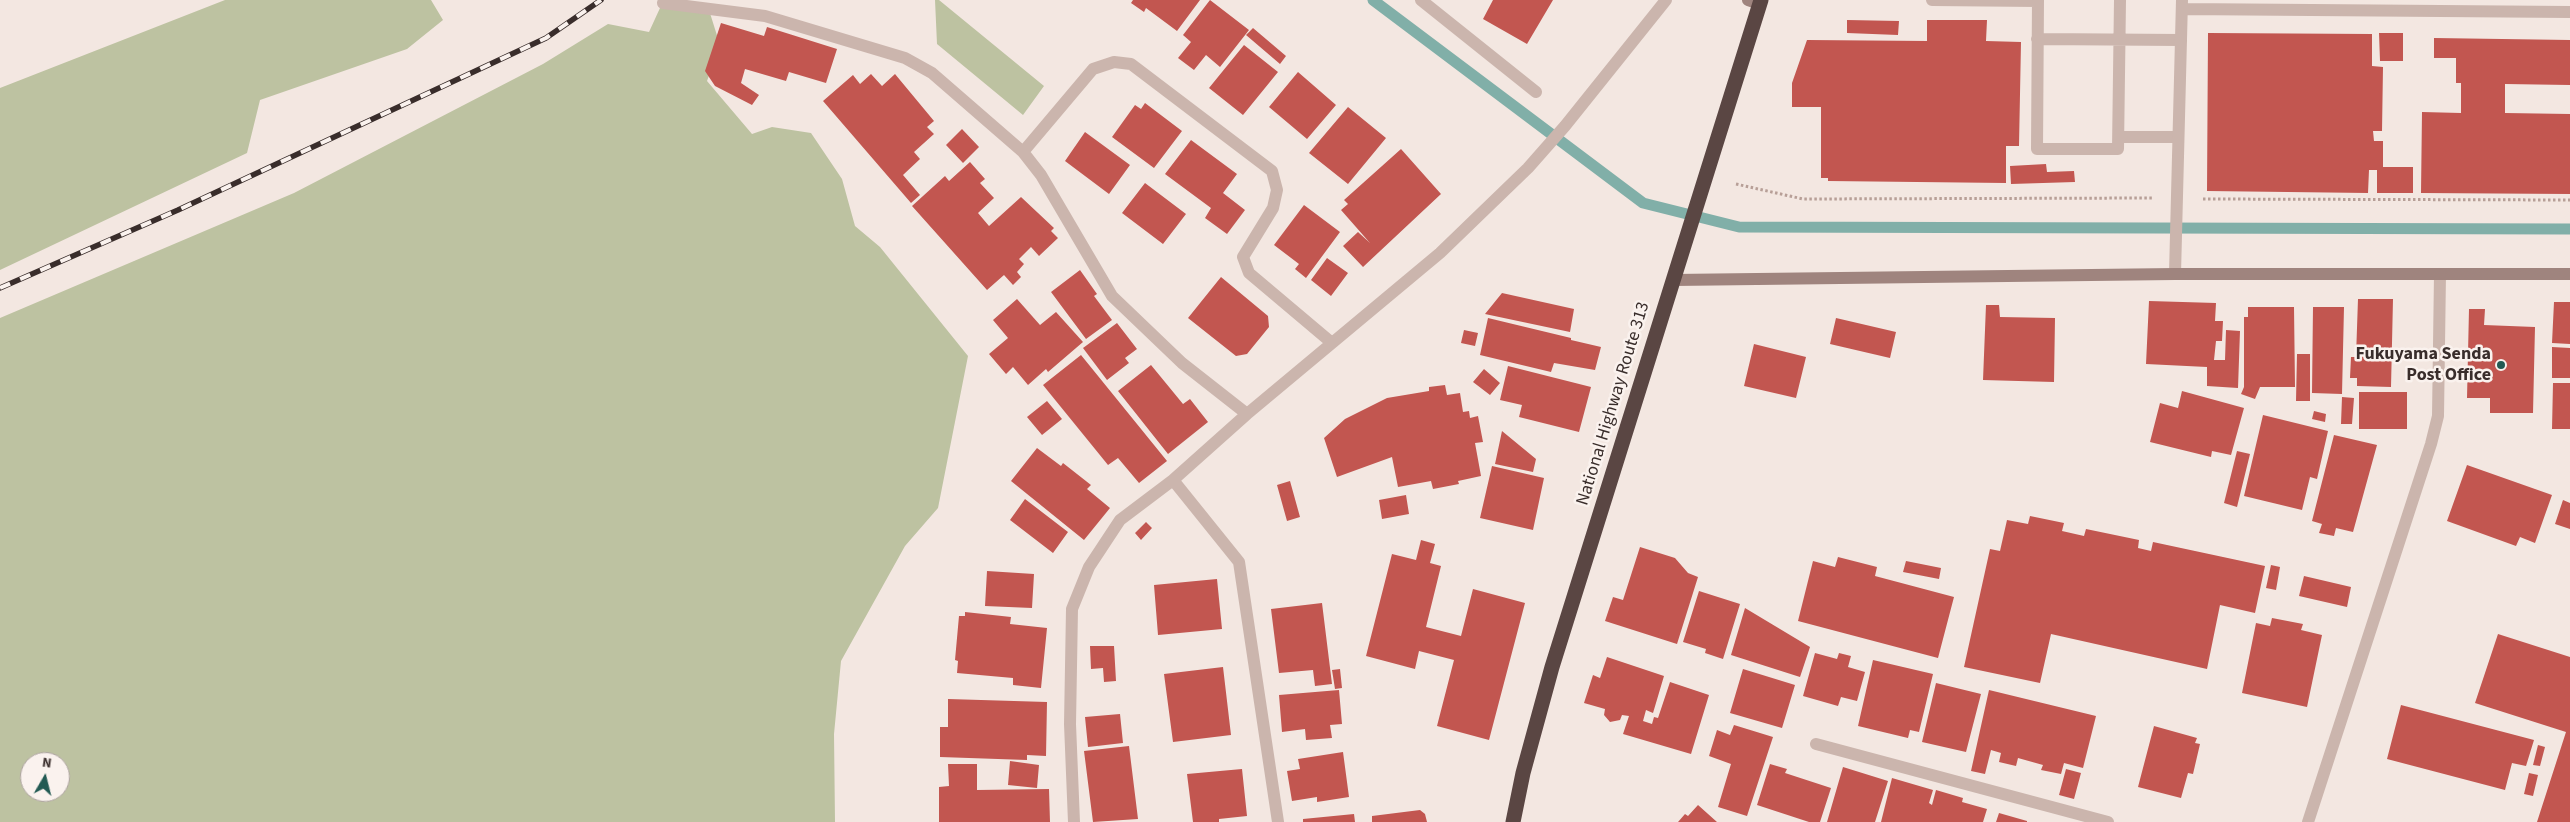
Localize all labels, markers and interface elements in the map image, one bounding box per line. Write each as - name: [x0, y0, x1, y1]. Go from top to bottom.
- street label: National Highway Route 313: [1573, 300, 1655, 508]
- place label: Fukuyama Senda Post Office: [2355, 344, 2491, 386]
- marker: Fukuyama Senda Post Office: [2495, 359, 2507, 371]
- north arrow: [20, 752, 70, 802]
- text: N: [41, 753, 53, 774]

